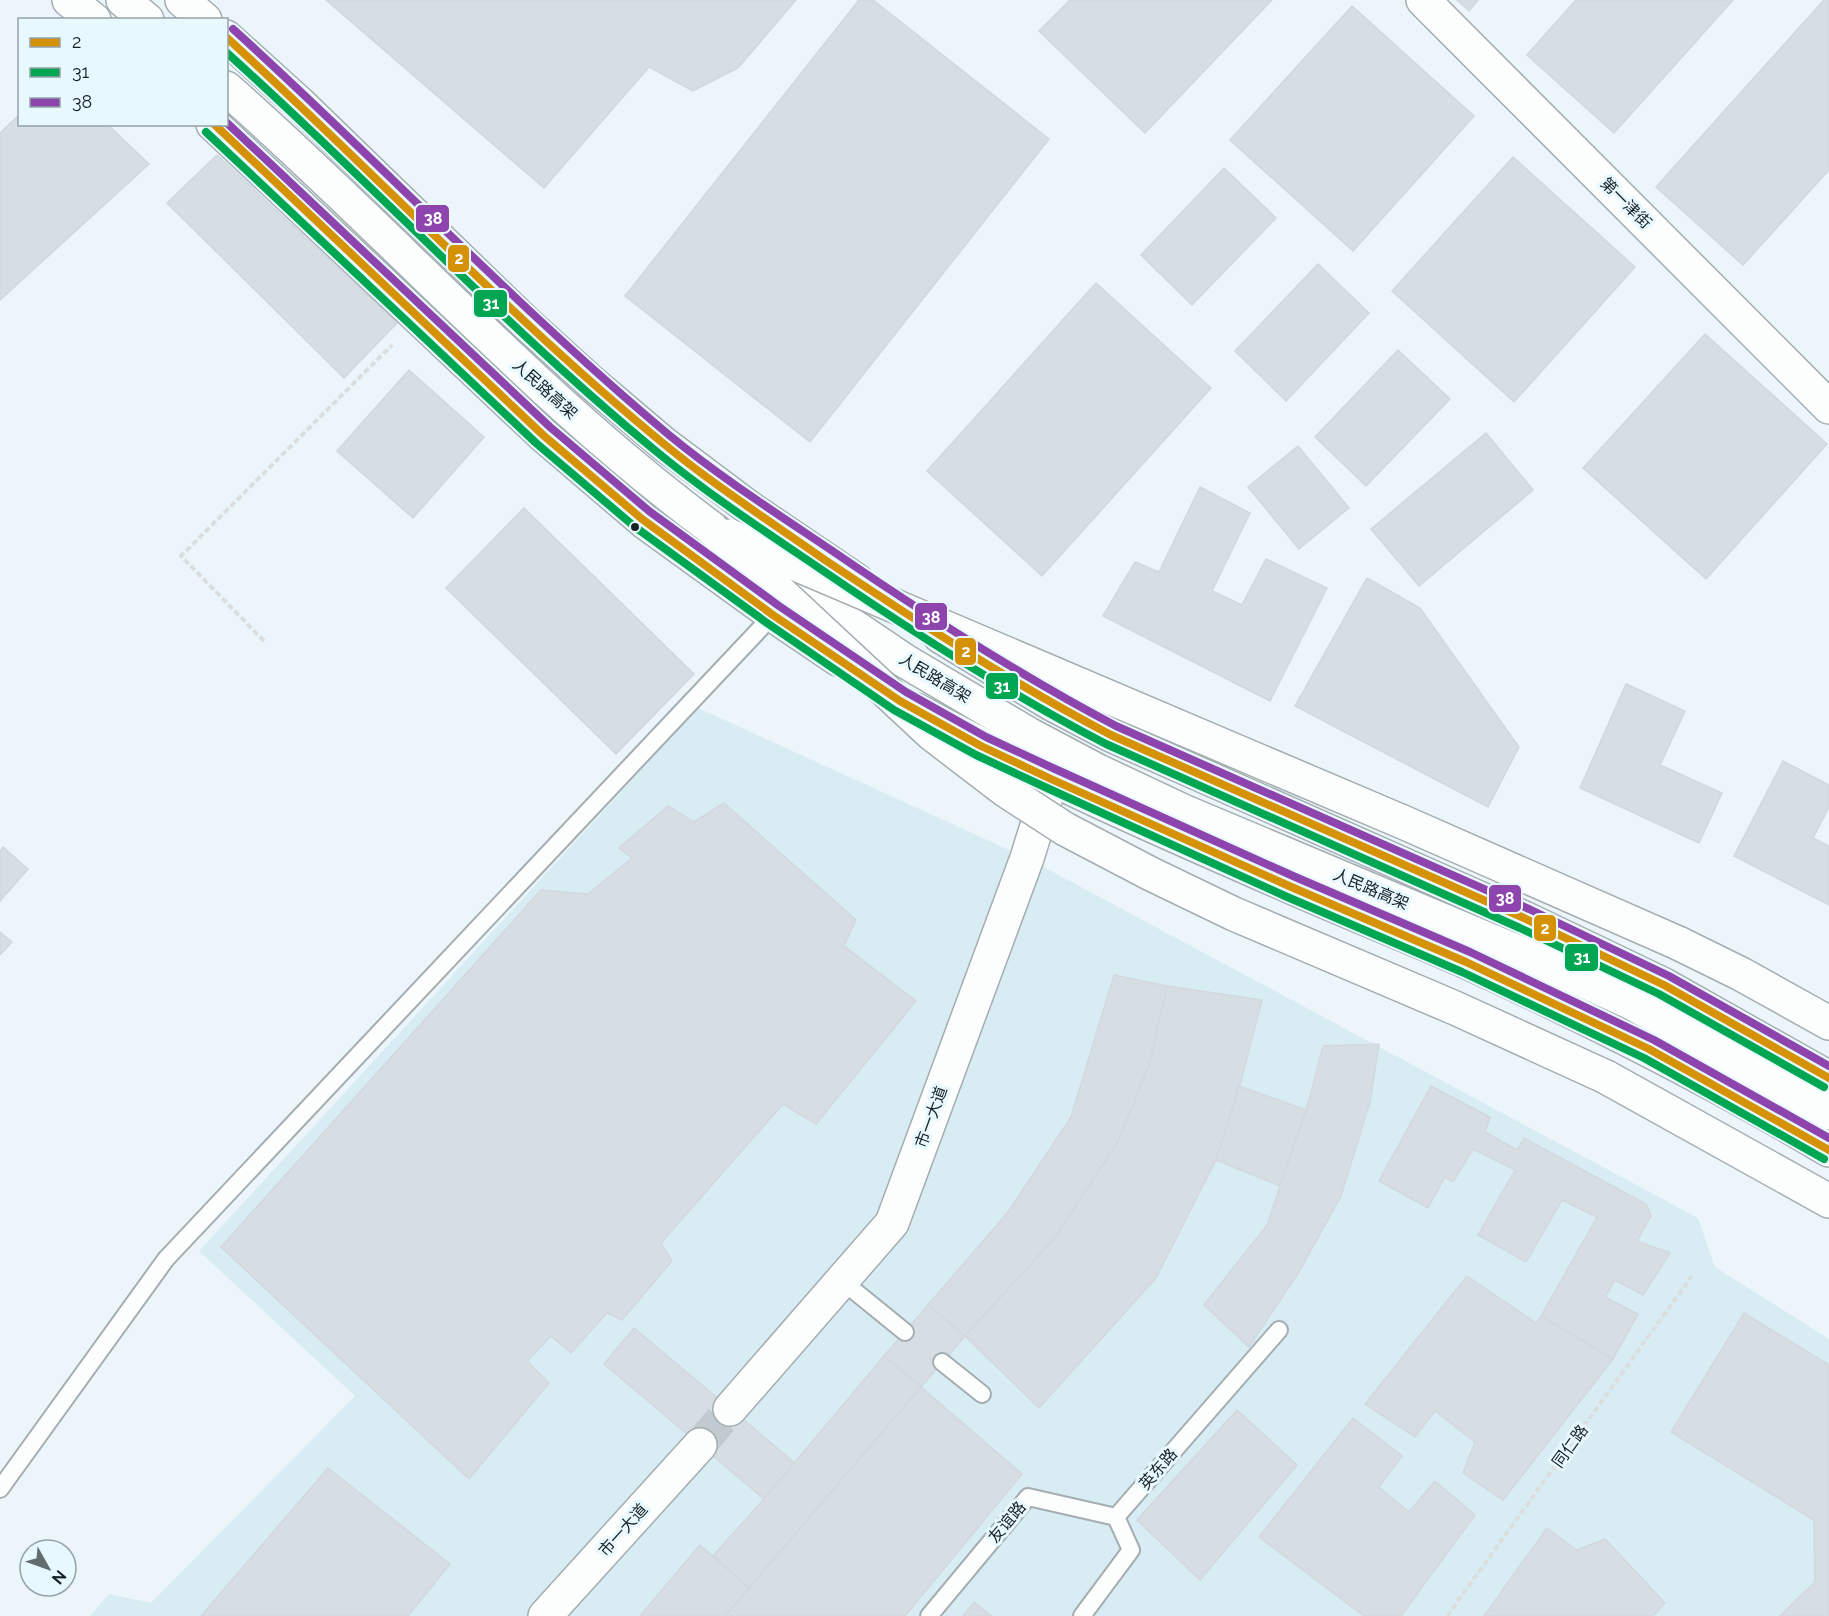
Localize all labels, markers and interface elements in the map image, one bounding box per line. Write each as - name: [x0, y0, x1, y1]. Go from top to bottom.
- legend: [18, 18, 228, 126]
- text: 2: [72, 31, 81, 52]
- text: 31: [72, 61, 90, 82]
- text: 38: [72, 91, 92, 112]
- street label: 第一津街: [1597, 174, 1655, 232]
- line badge: 38: [415, 204, 450, 233]
- text: 38: [424, 209, 442, 228]
- line badge: 2: [447, 244, 470, 273]
- text: 2: [454, 249, 464, 268]
- line badge: 31: [473, 289, 508, 318]
- text: 31: [483, 294, 500, 313]
- street label: 人民路高架: [509, 355, 581, 423]
- unlabelled marker: [629, 521, 641, 533]
- line badge: 38: [914, 602, 948, 631]
- text: 38: [922, 608, 940, 627]
- line badge: 2: [954, 637, 977, 666]
- text: 2: [961, 642, 971, 661]
- street label: 人民路高架: [896, 649, 974, 707]
- line badge: 31: [985, 672, 1019, 700]
- text: 31: [994, 677, 1011, 696]
- street label: 人民路高架: [1330, 865, 1412, 913]
- line badge: 38: [1488, 884, 1522, 913]
- text: 38: [1496, 889, 1514, 908]
- line badge: 2: [1533, 914, 1557, 942]
- text: 2: [1540, 919, 1550, 938]
- line badge: 31: [1564, 943, 1599, 972]
- text: 31: [1574, 948, 1591, 967]
- street label: 市一大道: [911, 1084, 951, 1150]
- street label: 同仁路: [1548, 1421, 1592, 1471]
- street label: 英东路: [1135, 1445, 1181, 1493]
- street label: 友谊路: [984, 1498, 1030, 1546]
- street label: 市一大道: [595, 1500, 651, 1560]
- north arrow: [18, 1538, 78, 1598]
- text: N: [48, 1567, 70, 1588]

